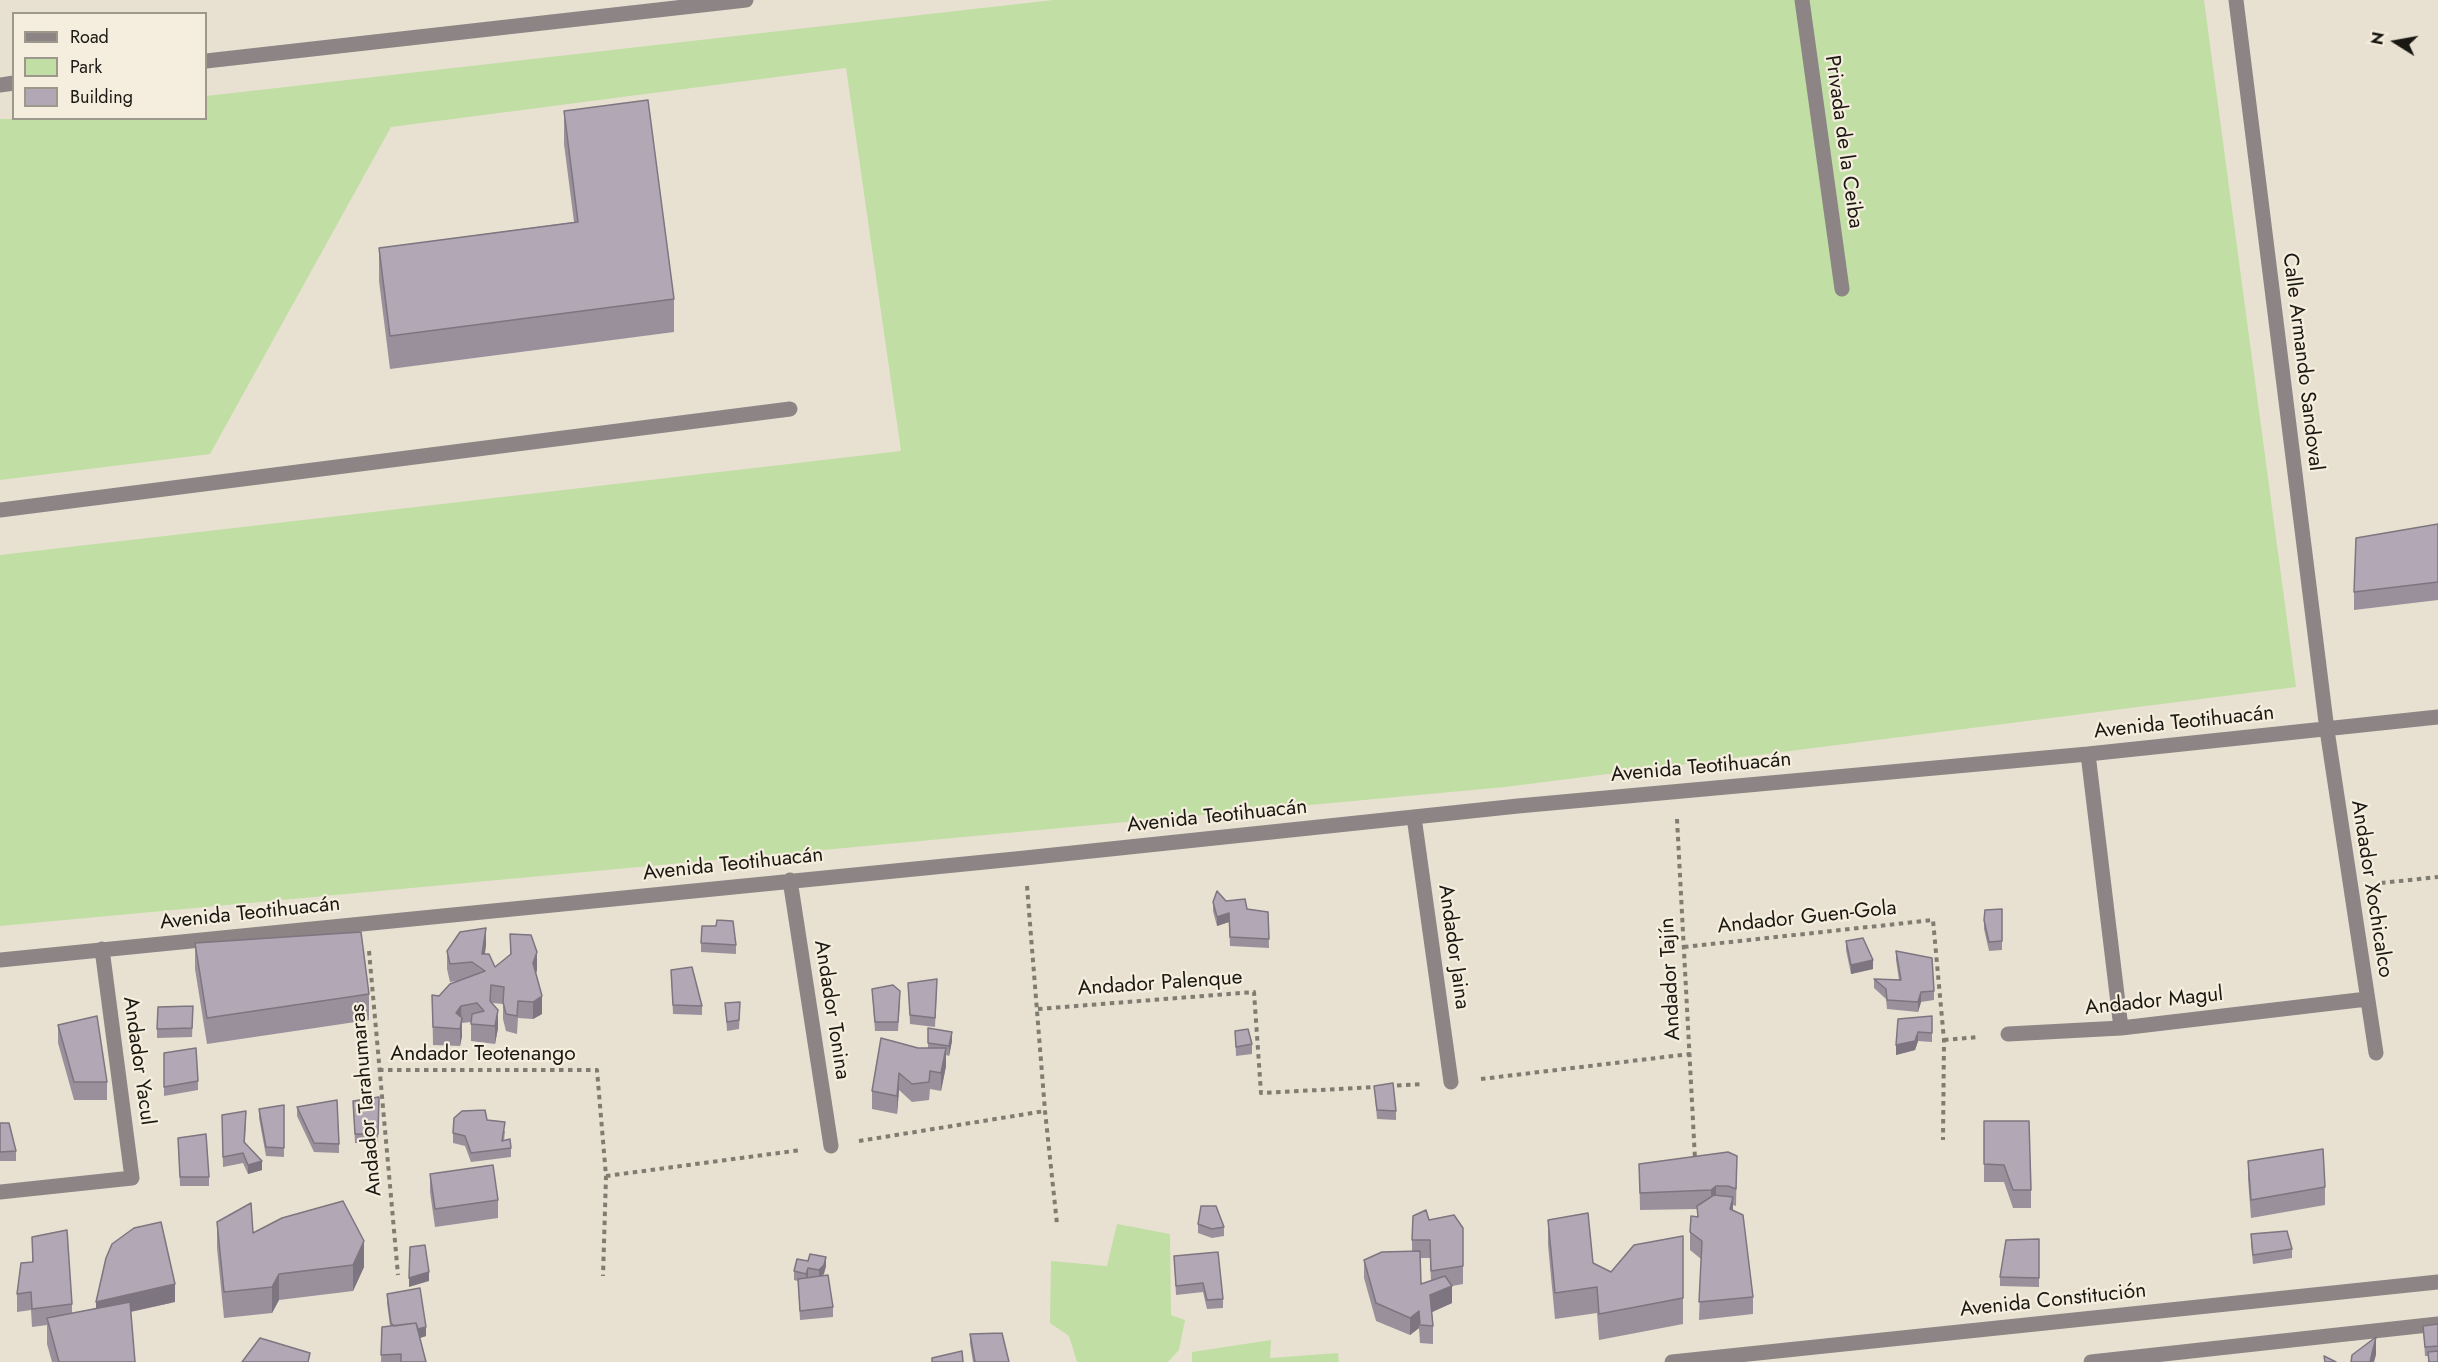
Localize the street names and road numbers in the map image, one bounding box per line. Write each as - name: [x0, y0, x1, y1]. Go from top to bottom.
- street label: Privada de la Ceiba: [1818, 54, 1868, 230]
- street label: Calle Armando Sandoval: [2276, 252, 2328, 472]
- street label: Avenida Teotihuacán: [2093, 701, 2275, 745]
- street label: Avenida Teotihuacán: [1610, 748, 1792, 788]
- street label: Avenida Teotihuacán: [1126, 795, 1308, 839]
- street label: Andador Xochicalco: [2345, 798, 2397, 980]
- street label: Avenida Teotihuacán: [642, 843, 824, 887]
- street label: Andador Jaina: [1432, 883, 1474, 1011]
- street label: Avenida Teotihuacán: [159, 892, 341, 936]
- street label: Andador Guen-Gola: [1716, 896, 1898, 940]
- street label: Andador Tajín: [1655, 917, 1687, 1041]
- street label: Andador Tonina: [808, 939, 854, 1081]
- street label: Andador Palenque: [1077, 966, 1243, 1002]
- street label: Andador Magul: [2084, 982, 2224, 1022]
- street label: Andador Yacul: [117, 995, 159, 1127]
- street label: Andador Tarahumaras: [346, 1003, 388, 1197]
- street label: Andador Teotenango: [390, 1042, 576, 1068]
- street label: Avenida Constitución: [1959, 1279, 2147, 1323]

